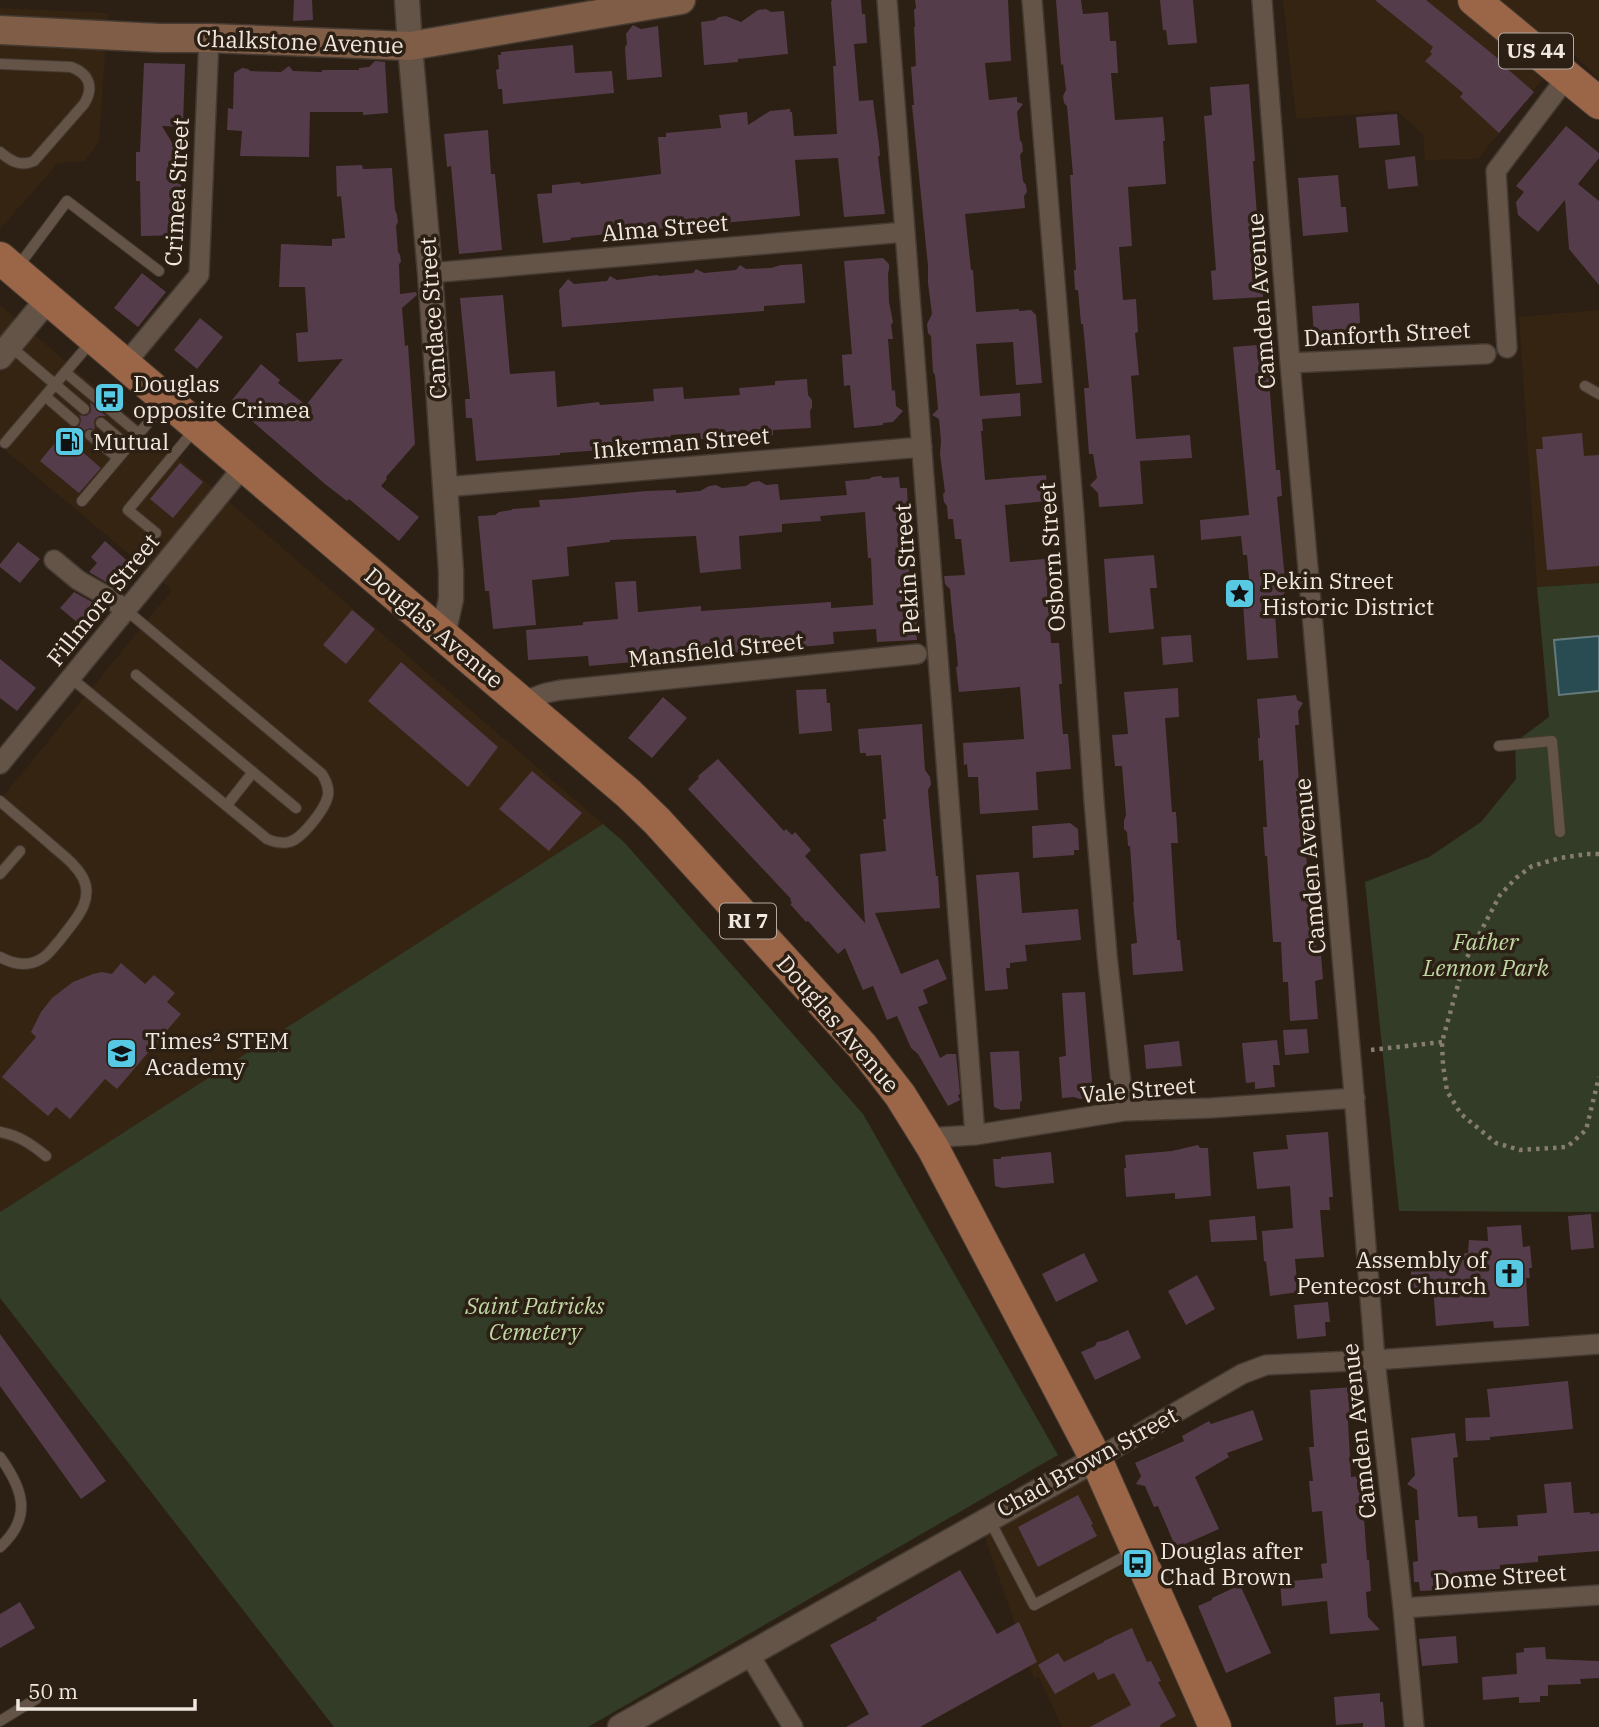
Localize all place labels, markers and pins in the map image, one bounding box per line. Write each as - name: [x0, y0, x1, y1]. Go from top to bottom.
- place label: Douglas opposite Crimea: [133, 368, 311, 424]
- bus stop icon: Douglas opposite Crimea: [93, 380, 127, 414]
- fuel station icon: Mutual: [53, 425, 87, 459]
- place label: Mutual: [93, 426, 169, 456]
- place label: Pekin Street Historic District: [1262, 565, 1434, 621]
- place icon: Pekin Street Historic District: [1222, 577, 1256, 611]
- place label: Times² STEM Academy: [145, 1025, 289, 1081]
- school or university icon: Times² STEM Academy: [105, 1037, 139, 1071]
- place label: Assembly of Pentecost Church: [1297, 1244, 1489, 1300]
- church icon: Assembly of Pentecost Church: [1493, 1256, 1527, 1290]
- place label: Douglas after Chad Brown: [1160, 1535, 1303, 1591]
- bus stop icon: Douglas after Chad Brown: [1120, 1547, 1154, 1581]

